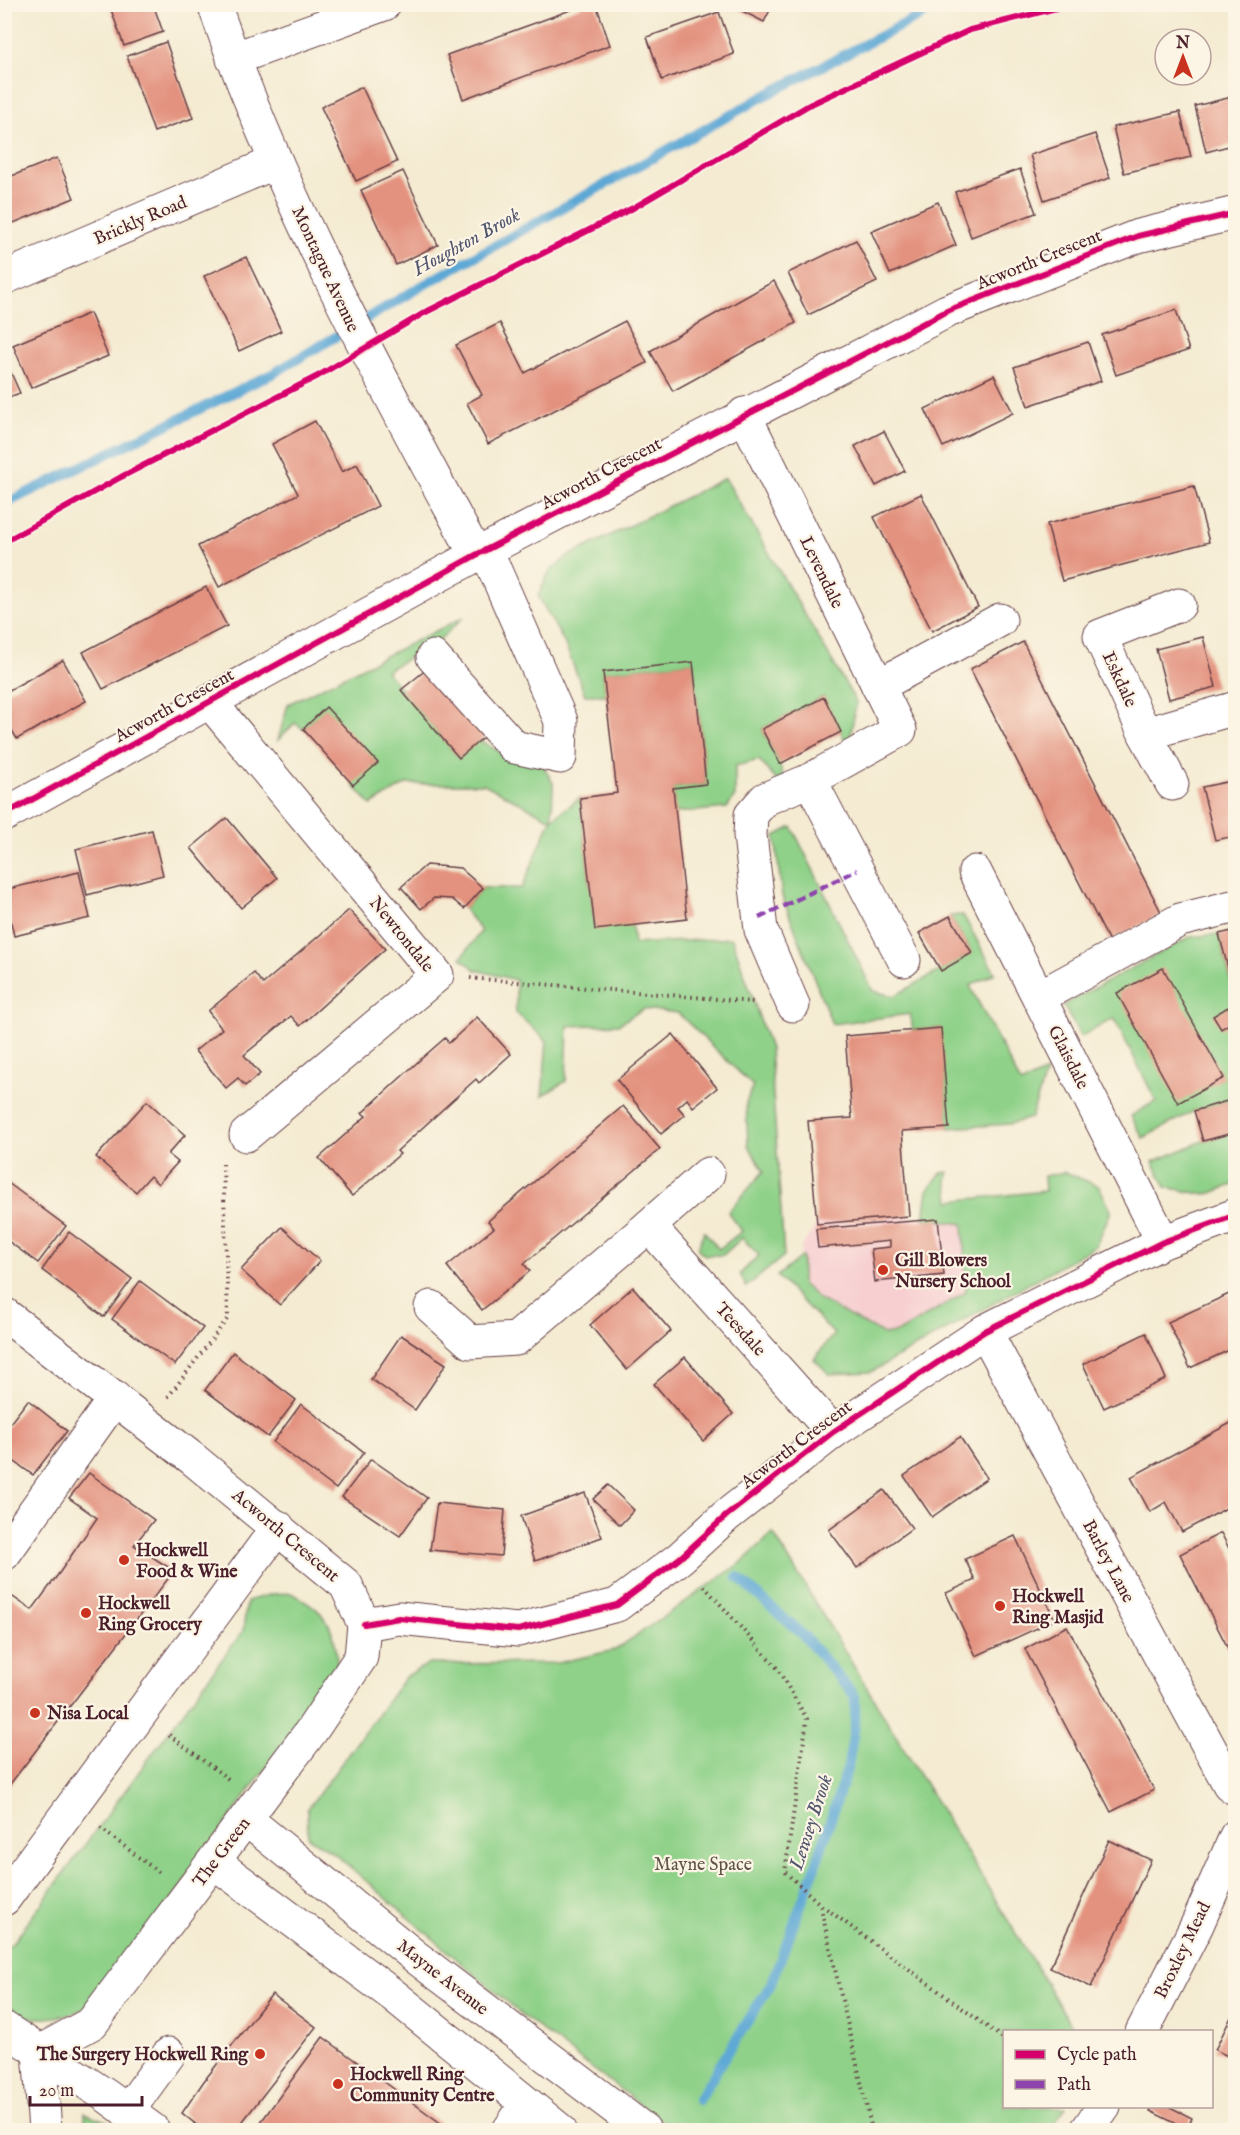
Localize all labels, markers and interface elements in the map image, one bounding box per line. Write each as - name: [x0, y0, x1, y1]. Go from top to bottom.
- north arrow: [1153, 27, 1213, 87]
- text: N: [1175, 34, 1190, 54]
- street label: Brickly Road: [91, 191, 191, 251]
- street label: Montague Avenue: [285, 203, 364, 336]
- water label: Houghton Brook: [408, 203, 525, 283]
- street label: Acworth Crescent: [973, 225, 1106, 296]
- street label: Acworth Crescent: [537, 433, 666, 516]
- street label: Levendale: [793, 533, 848, 613]
- street label: Eskdale: [1096, 648, 1141, 711]
- street label: Acworth Crescent: [110, 664, 239, 749]
- street label: Newtondale: [363, 892, 438, 978]
- street label: Glaisdale: [1042, 1022, 1093, 1093]
- place label: Gill Blowers Nursery School: [894, 1250, 1012, 1294]
- marker: Gill Blowers Nursery School: [876, 1263, 890, 1277]
- street label: Teesdale: [710, 1298, 770, 1362]
- street label: Acworth Crescent: [736, 1396, 857, 1495]
- street label: Acworth Crescent: [226, 1484, 343, 1588]
- street label: Barley Lane: [1076, 1516, 1139, 1607]
- place label: Hockwell Food & Wine: [136, 1540, 238, 1584]
- marker: Hockwell Food & Wine: [117, 1553, 131, 1567]
- place label: Hockwell Ring Masjid: [1012, 1586, 1104, 1630]
- place label: Hockwell Ring Grocery: [98, 1593, 203, 1637]
- marker: Hockwell Ring Masjid: [993, 1599, 1007, 1613]
- marker: Hockwell Ring Grocery: [79, 1606, 93, 1620]
- place label: Nisa Local: [46, 1703, 129, 1726]
- marker: Nisa Local: [28, 1706, 42, 1720]
- water label: Lewsey Brook: [784, 1772, 839, 1874]
- street label: The Green: [188, 1813, 256, 1893]
- park label: Mayne Space: [654, 1854, 752, 1877]
- street label: Broxley Mead: [1150, 1898, 1217, 2003]
- street label: Mayne Avenue: [392, 1935, 493, 2021]
- legend: [1003, 2030, 1213, 2108]
- place label: The Surgery Hockwell Ring: [36, 2044, 249, 2067]
- text: Cycle path: [1057, 2044, 1137, 2067]
- marker: The Surgery Hockwell Ring: [253, 2047, 267, 2061]
- place label: Hockwell Ring Community Centre: [350, 2064, 495, 2108]
- scale bar: [30, 2069, 142, 2107]
- text: Path: [1057, 2074, 1091, 2097]
- marker: Hockwell Ring Community Centre: [331, 2077, 345, 2091]
- text: 20 m: [39, 2080, 74, 2103]

